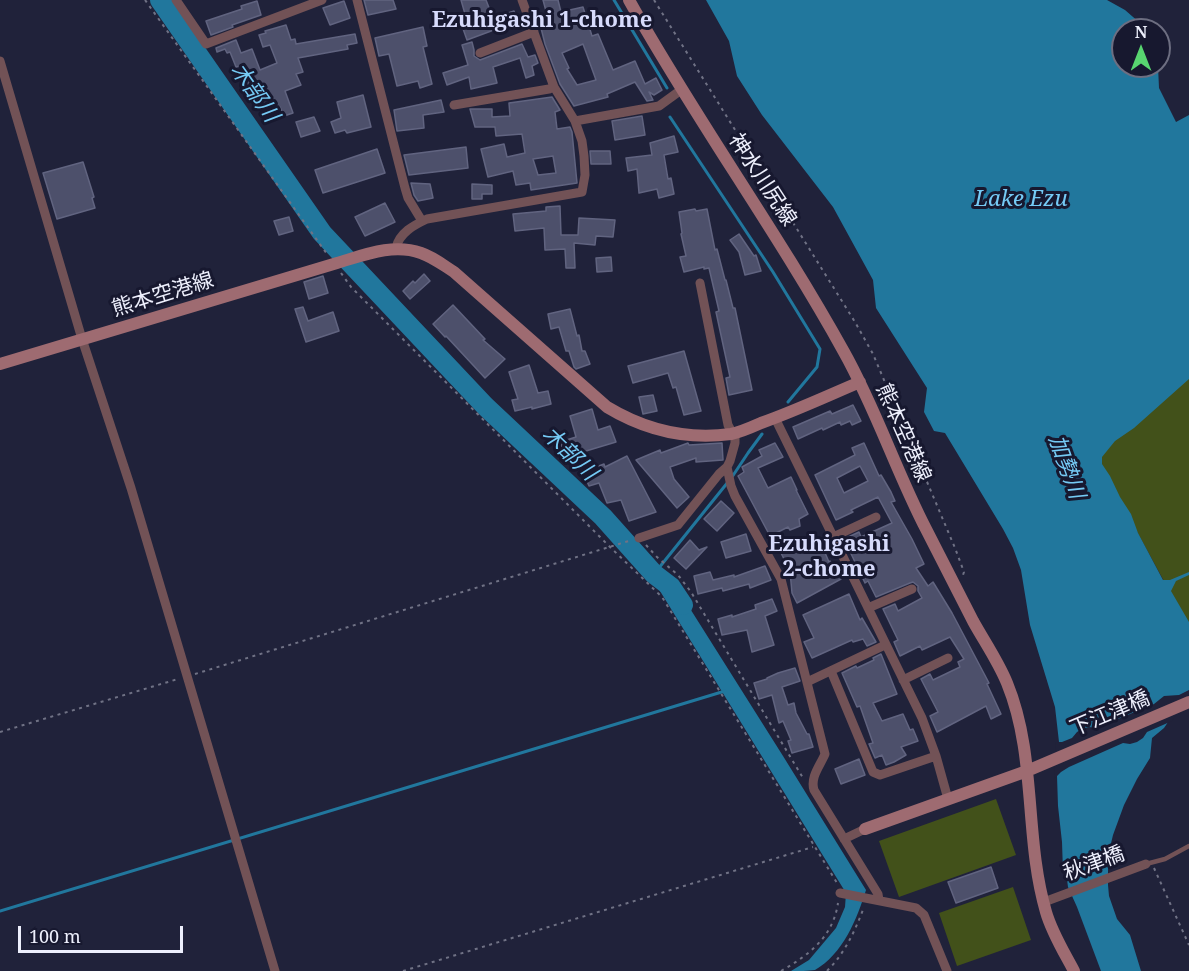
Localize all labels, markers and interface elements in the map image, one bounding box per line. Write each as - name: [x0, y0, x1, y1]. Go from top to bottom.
- district label: Ezuhigashi 1-chome: [432, 8, 652, 34]
- north arrow: [1111, 18, 1171, 78]
- text: N: [1135, 21, 1147, 43]
- water label: 木部川: [224, 58, 284, 128]
- street label: 神水川尻線: [723, 129, 801, 231]
- water label: Lake Ezu: [974, 187, 1068, 213]
- street label: 熊本空港線: [109, 268, 217, 322]
- street label: 熊本空港線: [870, 380, 936, 486]
- water label: 木部川: [536, 422, 602, 486]
- water label: 加勢川: [1042, 431, 1090, 503]
- district label: Ezuhigashi 2-chome: [768, 532, 890, 584]
- street label: 下江津橋: [1066, 686, 1154, 742]
- street label: 秋津橋: [1060, 841, 1128, 887]
- scale bar: [21, 914, 186, 952]
- text: 100 m: [29, 924, 81, 948]

